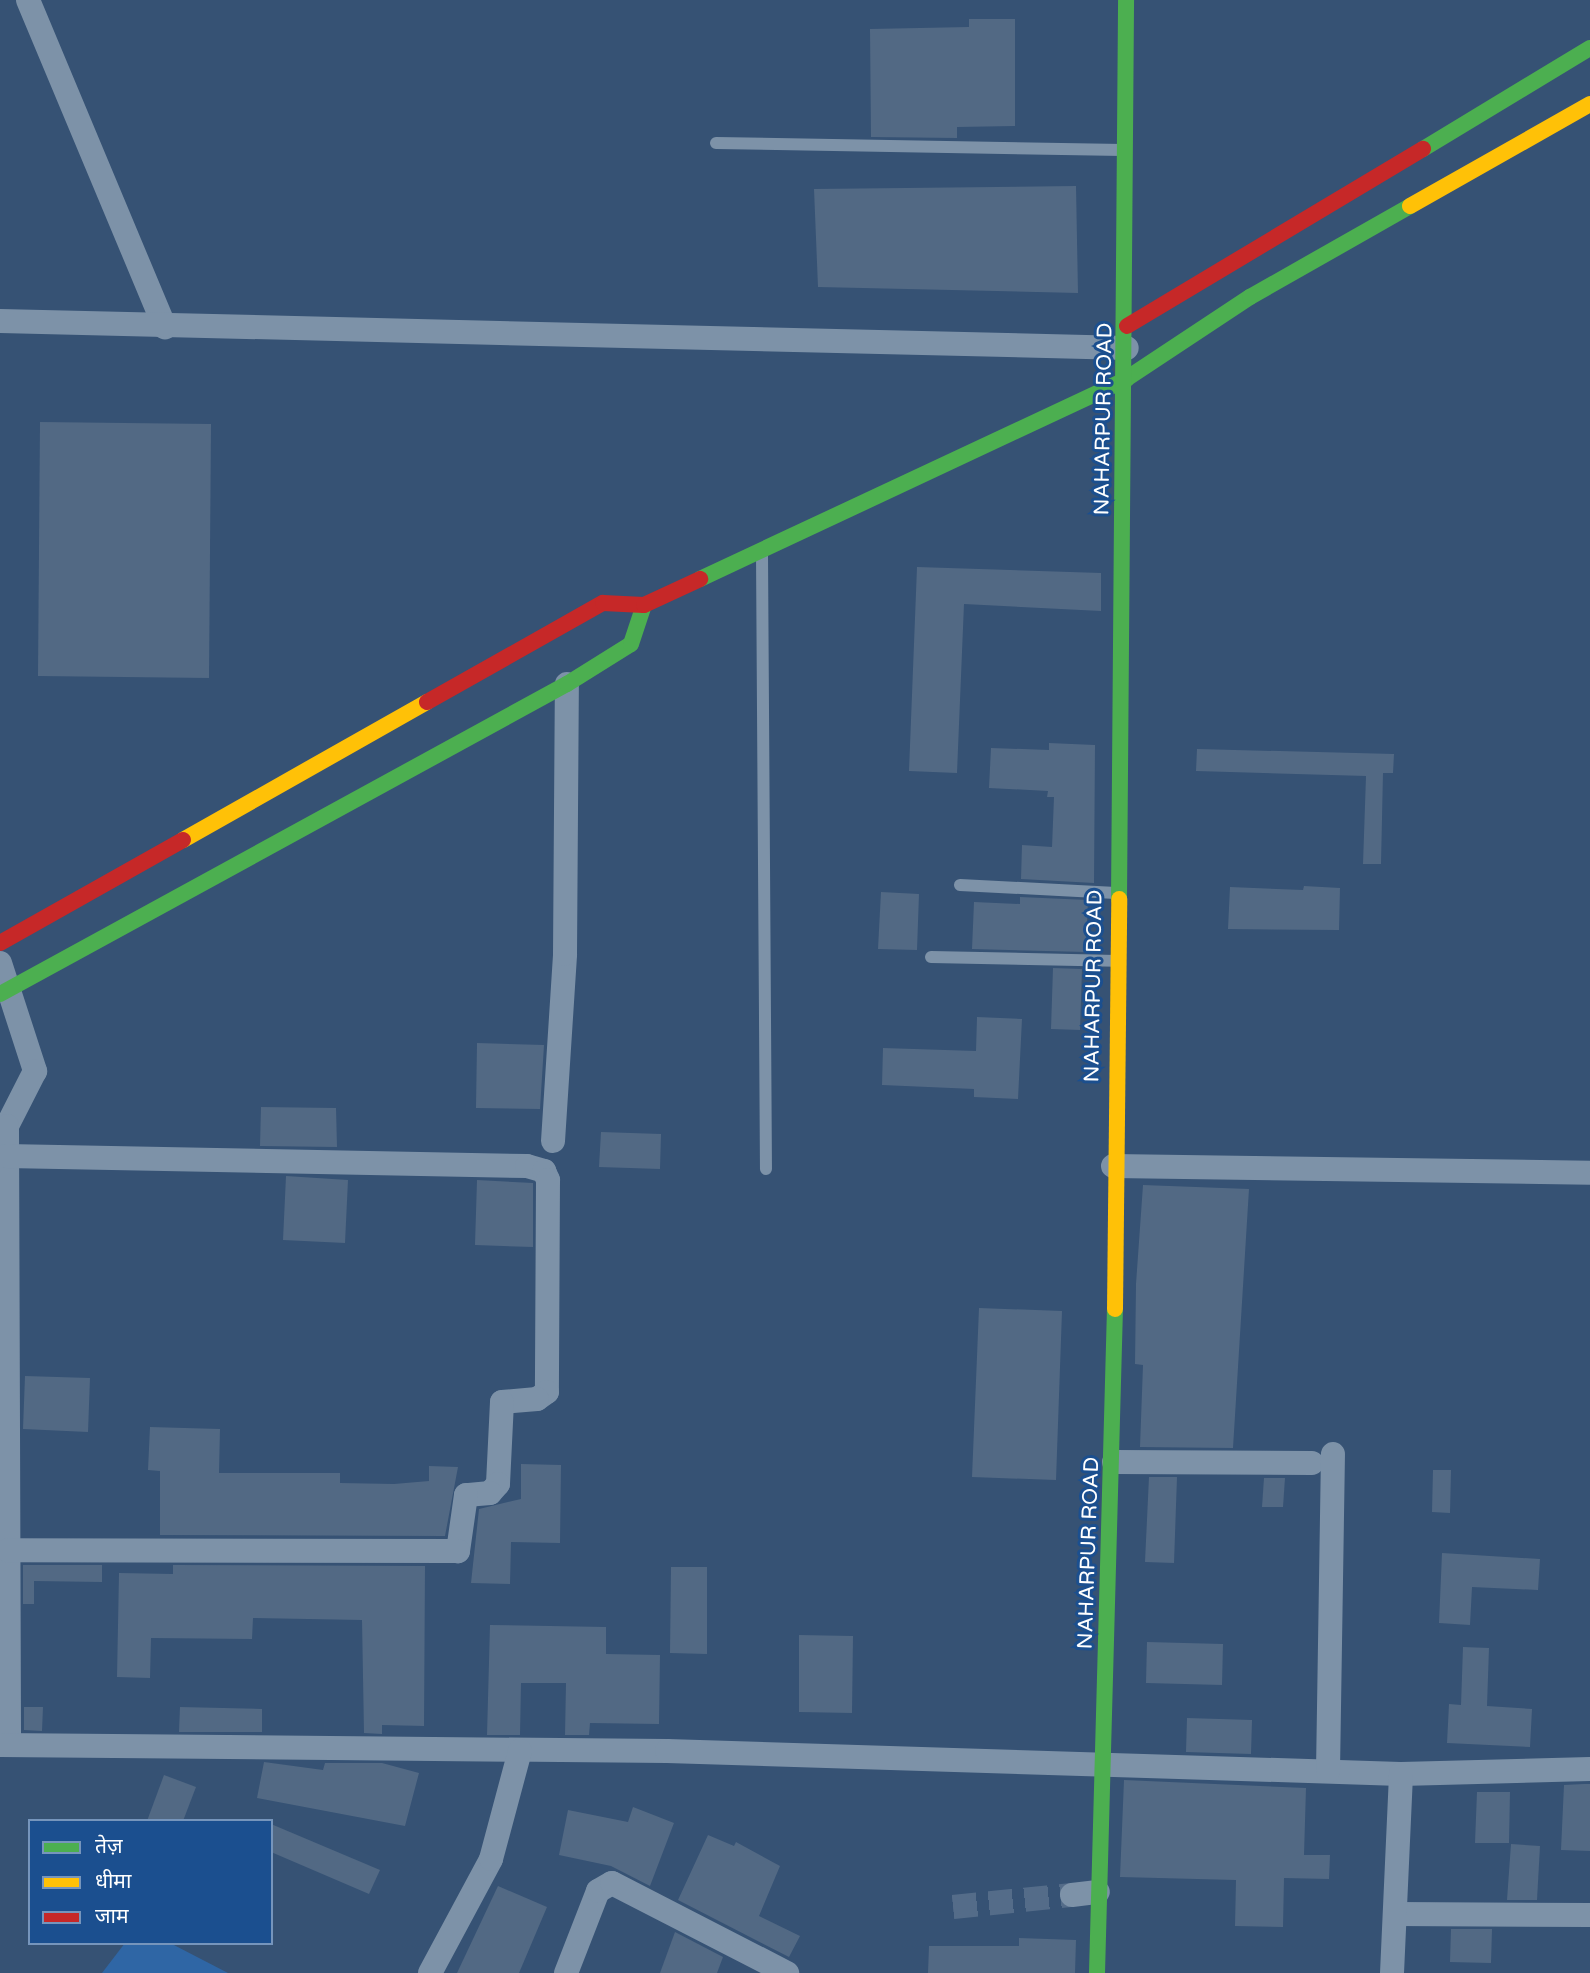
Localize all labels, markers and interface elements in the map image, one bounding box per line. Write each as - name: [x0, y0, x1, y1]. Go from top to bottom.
- street label: NAHARPUR ROAD: [1090, 323, 1118, 515]
- street label: NAHARPUR ROAD: [1080, 890, 1108, 1082]
- street label: NAHARPUR ROAD: [1073, 1456, 1105, 1650]
- legend: [28, 1819, 273, 1945]
- text: तेज़: [95, 1834, 123, 1859]
- text: धीमा: [95, 1869, 131, 1894]
- text: जाम: [95, 1904, 129, 1929]

